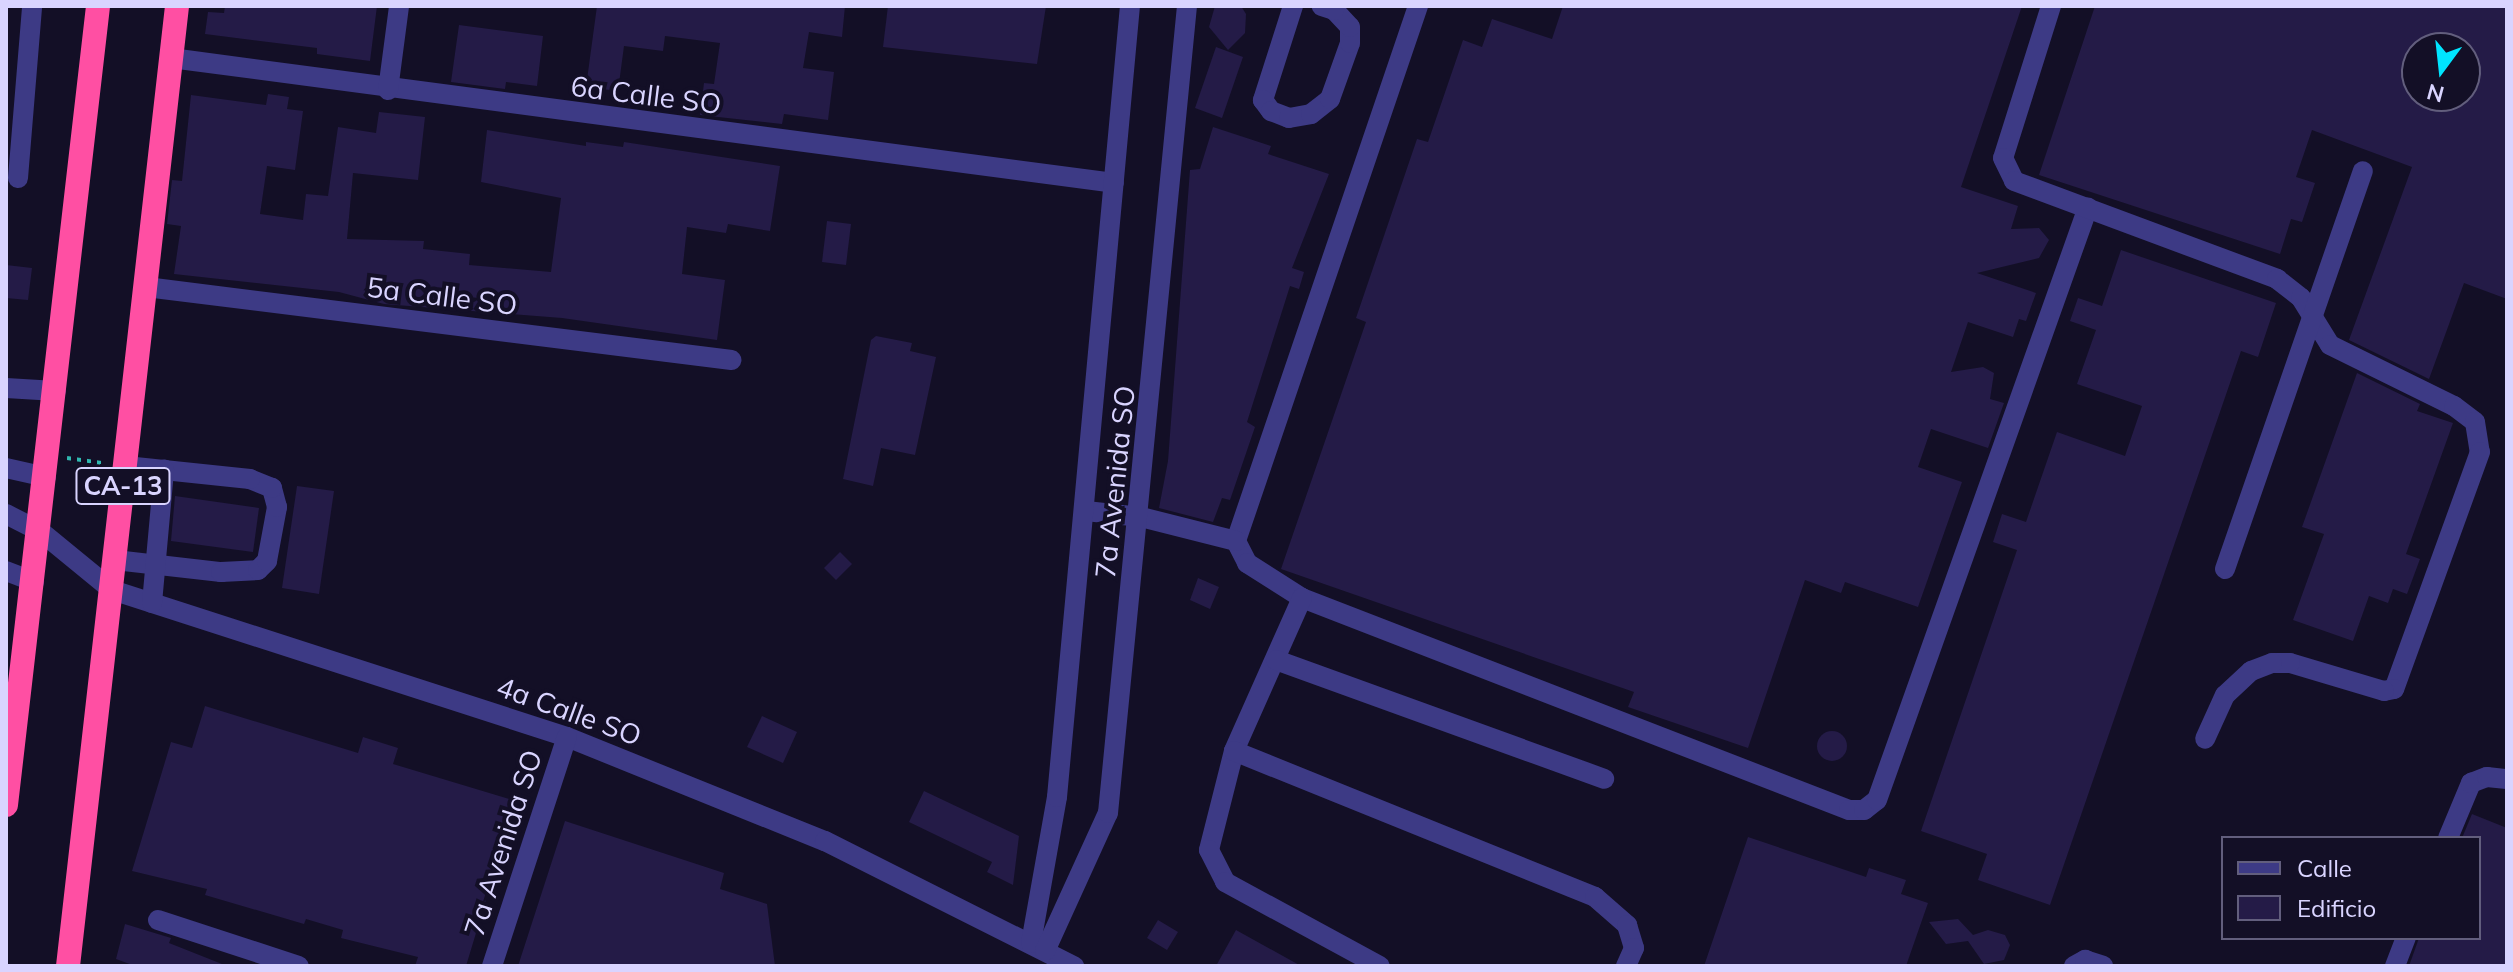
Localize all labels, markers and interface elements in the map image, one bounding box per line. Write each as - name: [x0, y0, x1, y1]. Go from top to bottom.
- north arrow: [2401, 32, 2481, 112]
- street label: 6a Calle SO: [569, 69, 723, 121]
- text: N: [2424, 78, 2447, 109]
- street label: 5a Calle SO: [365, 270, 519, 322]
- street label: 7a Avenida SO: [1088, 384, 1142, 580]
- road number: CA-13: [75, 464, 171, 508]
- street label: 4a Calle SO: [492, 669, 646, 753]
- street label: 7a Avenida SO: [457, 746, 549, 940]
- legend: [2221, 836, 2481, 940]
- text: Calle: [2297, 853, 2352, 883]
- text: Edificio: [2297, 893, 2376, 923]

